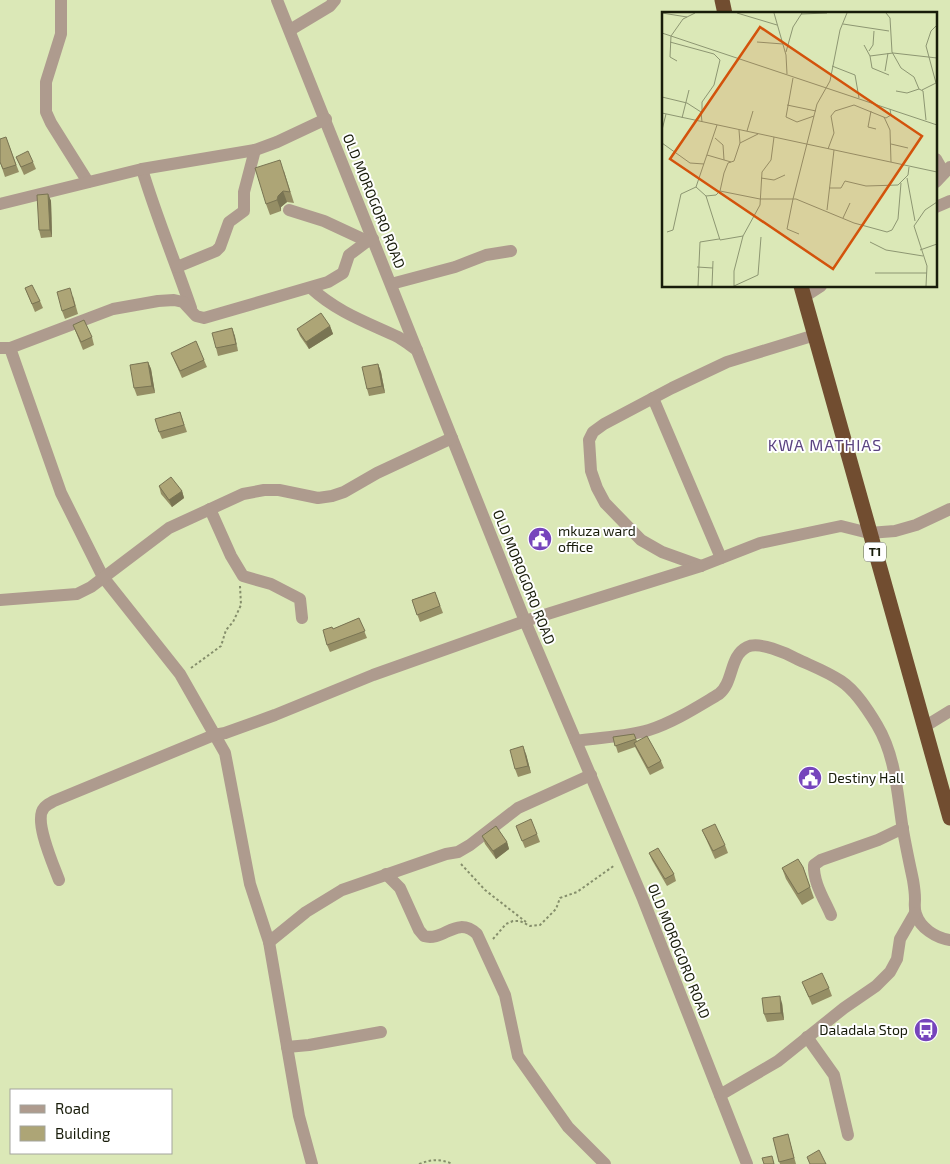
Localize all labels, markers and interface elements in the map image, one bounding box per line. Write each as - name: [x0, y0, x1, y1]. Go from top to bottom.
- inset map: [662, 12, 938, 288]
- street label: OLD MOROGORO ROAD: [340, 131, 409, 271]
- district label: KWA MATHIAS: [768, 435, 882, 454]
- street label: OLD MOROGORO ROAD: [490, 507, 559, 647]
- place label: mkuza ward office: [558, 522, 636, 555]
- public building icon: mkuza ward office: [527, 526, 553, 552]
- road number: T1: [864, 542, 886, 562]
- public building icon: Destiny Hall: [797, 765, 823, 791]
- place label: Destiny Hall: [828, 769, 905, 786]
- street label: OLD MOROGORO ROAD: [645, 881, 714, 1021]
- bus stop icon: Daladala Stop: [913, 1017, 939, 1043]
- place label: Daladala Stop: [819, 1021, 908, 1038]
- legend: [10, 1089, 172, 1154]
- text: Road: [55, 1099, 90, 1117]
- text: Building: [55, 1124, 111, 1142]

